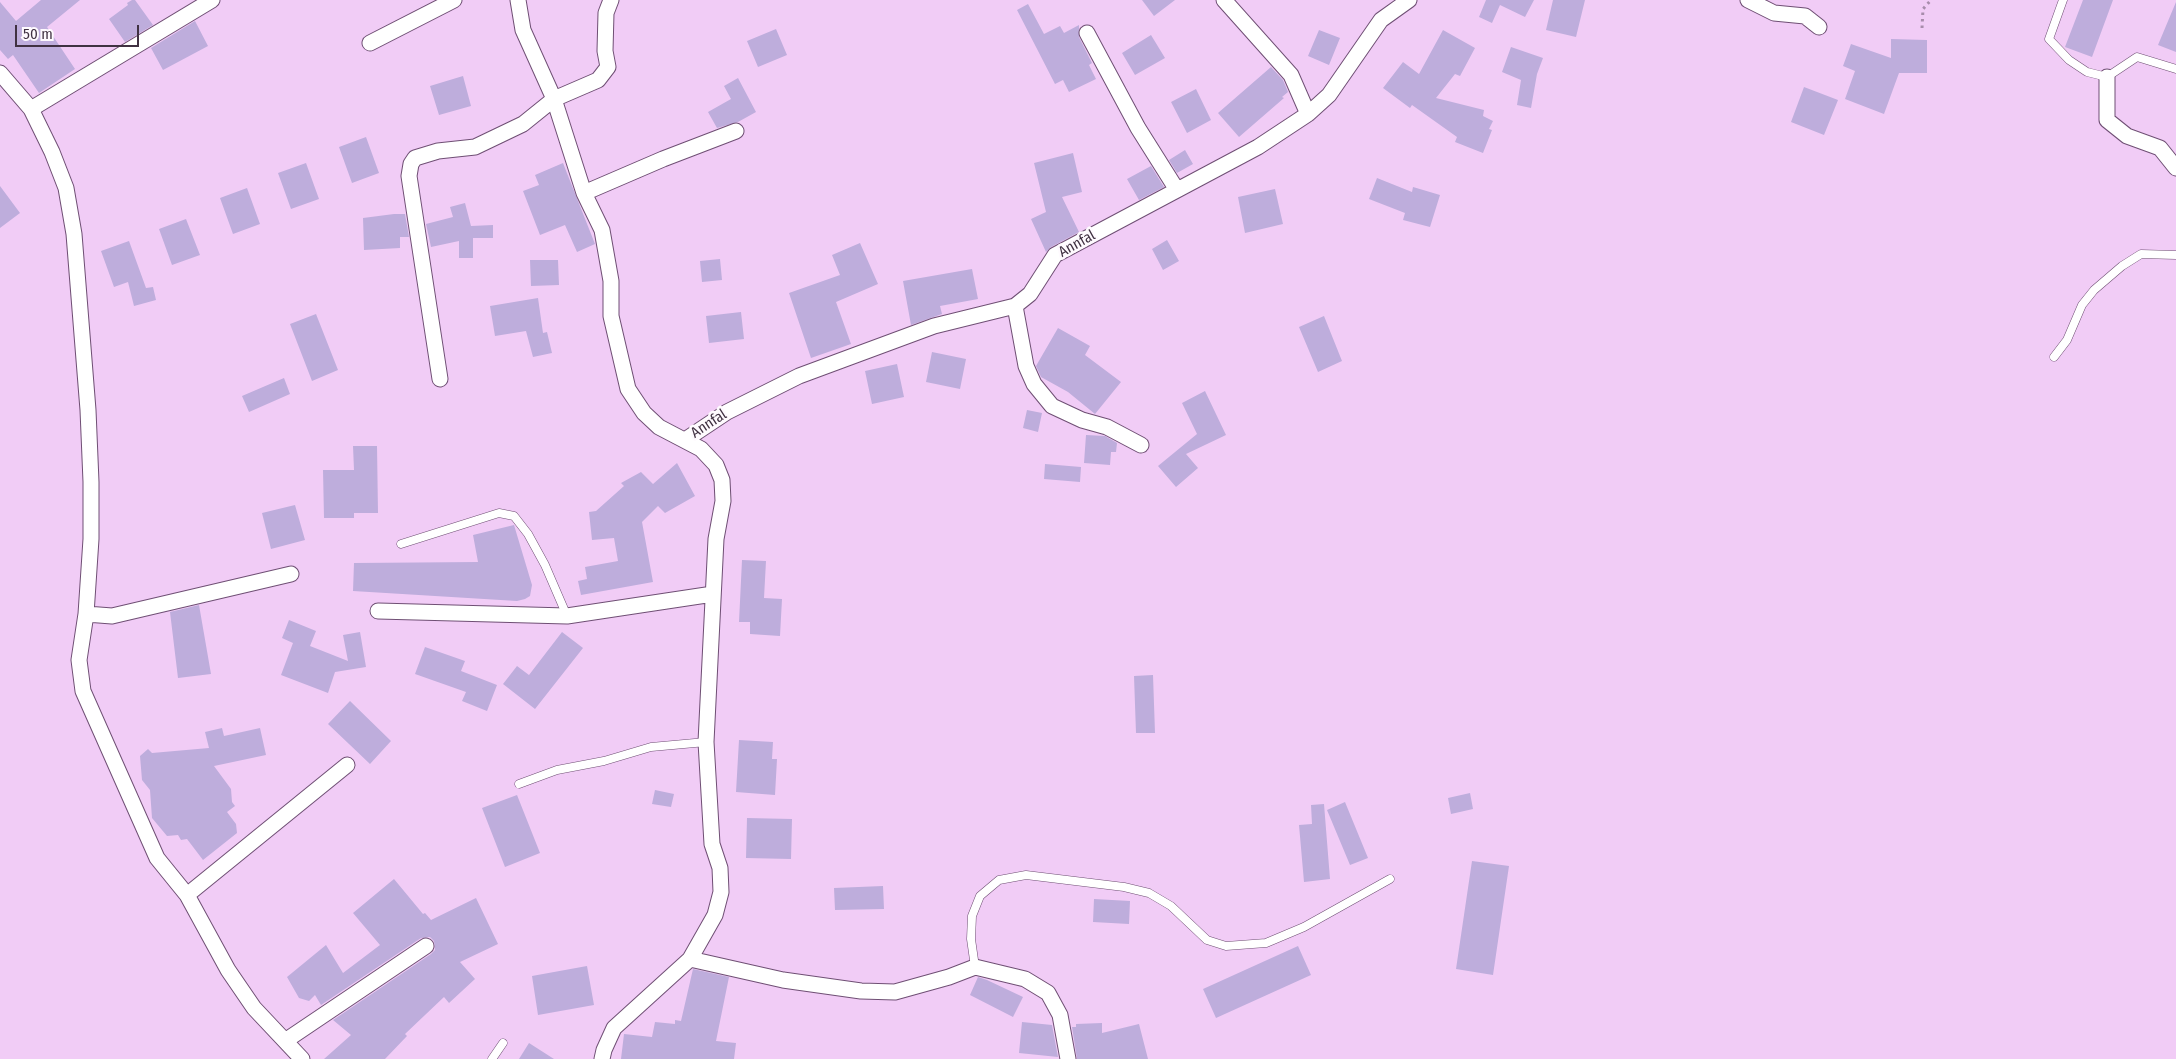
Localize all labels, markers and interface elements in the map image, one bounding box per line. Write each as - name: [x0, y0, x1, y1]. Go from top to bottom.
- scale bar: [18, 15, 141, 47]
- text: 50 m: [23, 25, 53, 43]
- street label: Annfal: [1056, 227, 1098, 261]
- street label: Annfal: [688, 406, 730, 442]

